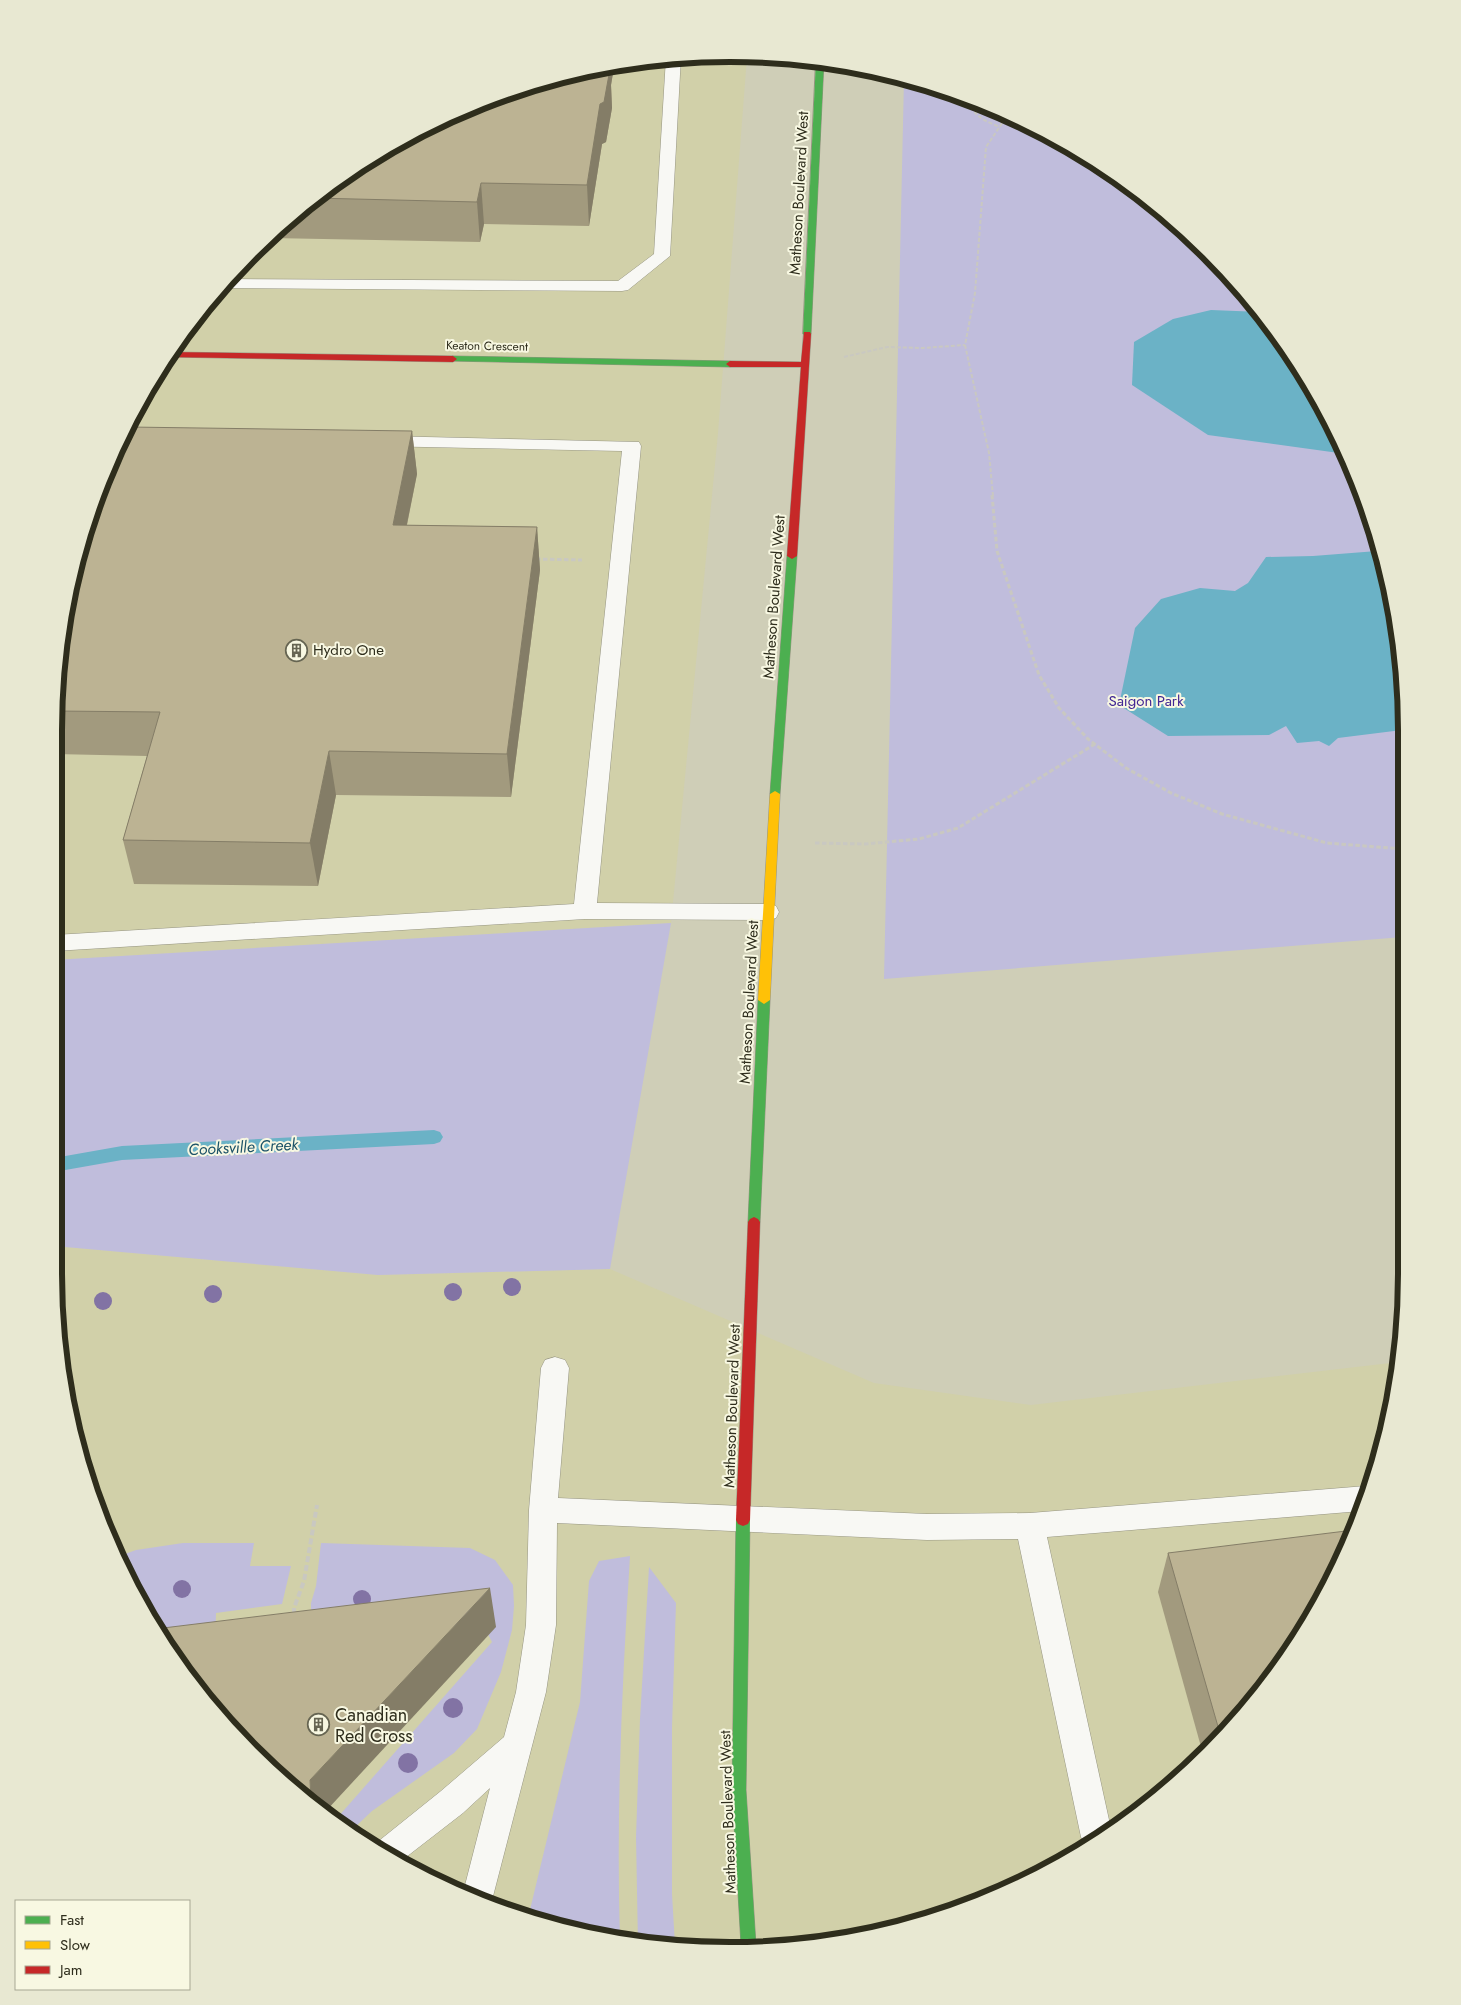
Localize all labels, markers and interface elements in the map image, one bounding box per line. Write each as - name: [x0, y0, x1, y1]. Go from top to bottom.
- street label: Matheson Boulevard West: [784, 110, 814, 275]
- street label: Keaton Crescent: [446, 336, 528, 356]
- street label: Matheson Boulevard West: [757, 514, 791, 679]
- building icon: Hydro One: [285, 638, 309, 662]
- place label: Hydro One: [313, 639, 384, 661]
- park label: Saigon Park: [1108, 690, 1184, 712]
- street label: Matheson Boulevard West: [734, 919, 764, 1084]
- water label: Cooksville Creek: [187, 1133, 300, 1161]
- street label: Matheson Boulevard West: [718, 1323, 746, 1488]
- place label: Canadian Red Cross: [335, 1702, 413, 1749]
- building icon: Canadian Red Cross: [307, 1713, 331, 1737]
- street label: Matheson Boulevard West: [714, 1729, 742, 1894]
- legend: [15, 1900, 190, 1990]
- text: Fast: [60, 1909, 84, 1931]
- text: Slow: [60, 1934, 91, 1956]
- text: Jam: [58, 1959, 83, 1981]

